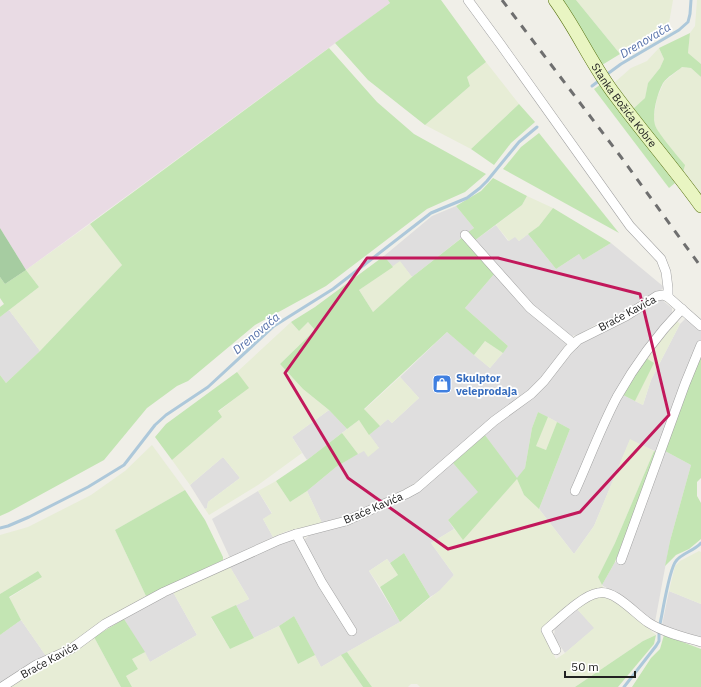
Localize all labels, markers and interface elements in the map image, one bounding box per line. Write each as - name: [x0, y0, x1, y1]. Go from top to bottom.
- water label: Drenovača: [617, 19, 673, 61]
- street label: Stanka Božića Kobre: [588, 61, 660, 150]
- street label: Braće Kavića: [596, 292, 658, 334]
- water label: Drenovača: [229, 309, 283, 357]
- place label: Skulptor veleprodaja: [456, 371, 517, 398]
- shop icon: Skulptor veleprodaja: [431, 373, 453, 395]
- street label: Braće Kavića: [341, 489, 405, 527]
- street label: Braće Kavića: [18, 638, 80, 681]
- scale bar: [565, 653, 635, 679]
- text: 50 m: [571, 659, 599, 674]

